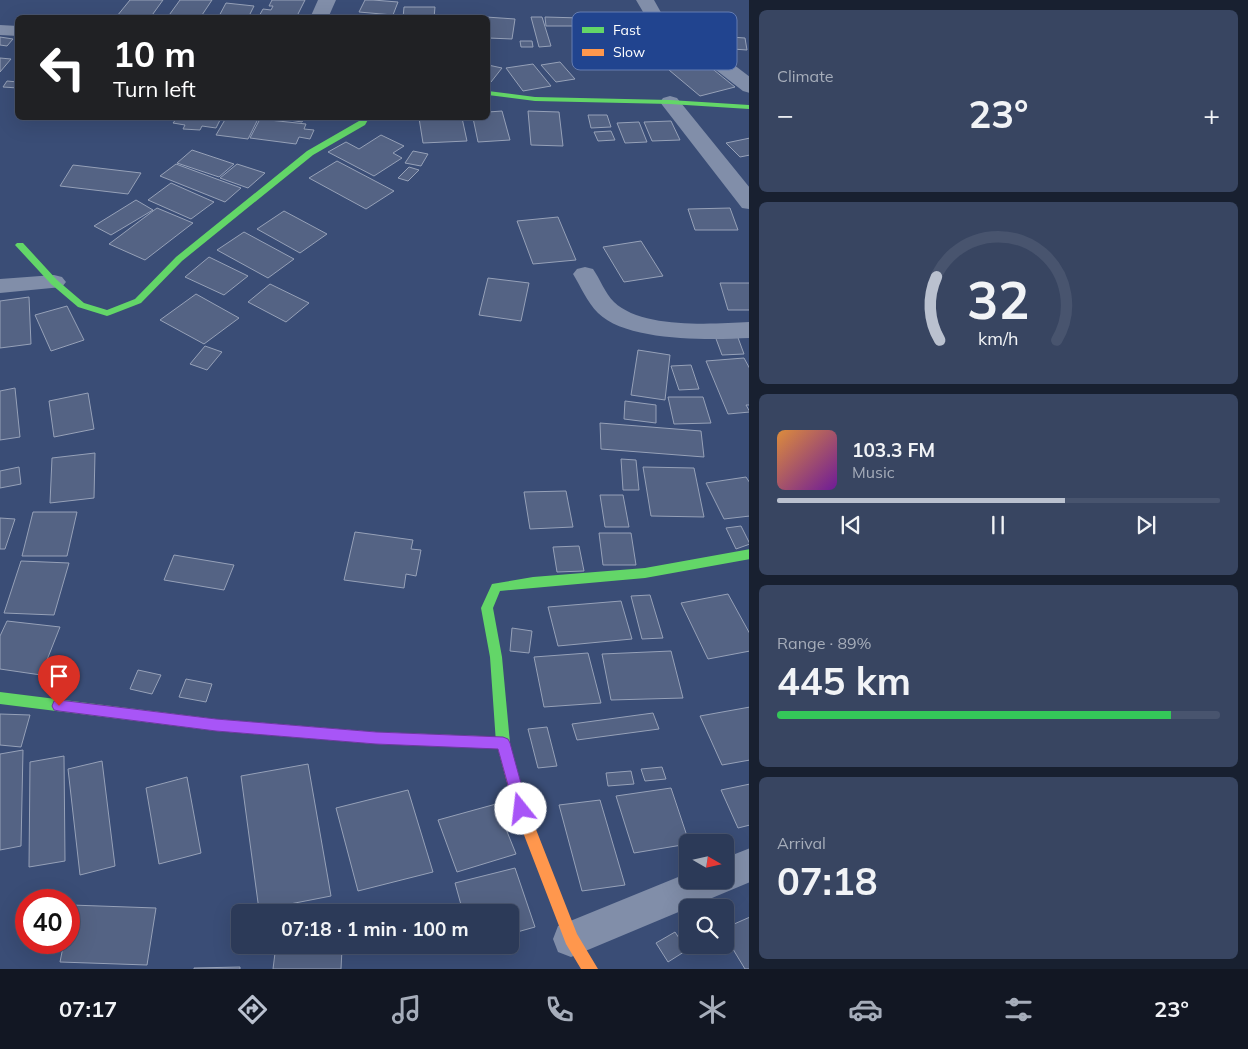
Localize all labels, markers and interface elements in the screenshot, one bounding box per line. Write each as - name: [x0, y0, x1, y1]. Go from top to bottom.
- legend: [572, 12, 737, 70]
- text: Fast: [613, 21, 641, 39]
- text: 10 m: [113, 32, 196, 76]
- icon: left: [30, 35, 95, 100]
- text: Slow: [613, 43, 645, 61]
- text: Climate: [777, 66, 833, 86]
- text: Turn left: [113, 75, 196, 103]
- text: 23°: [968, 90, 1029, 138]
- text: −: [777, 97, 794, 132]
- text: +: [1203, 97, 1220, 132]
- text: 32: [967, 267, 1030, 332]
- text: km/h: [978, 327, 1019, 349]
- text: 103.3 FM: [852, 438, 935, 462]
- text: Music: [852, 462, 895, 482]
- icon: previous: [837, 511, 865, 539]
- icon: pause: [984, 511, 1012, 539]
- icon: next: [1132, 511, 1160, 539]
- text: Range · 89%: [777, 633, 872, 653]
- pin: [38, 655, 80, 706]
- text: 445 km: [777, 657, 911, 705]
- icon: arrive: [45, 662, 73, 690]
- position arrow: [494, 782, 546, 834]
- text: Arrival: [777, 833, 826, 853]
- north arrow: [679, 834, 734, 889]
- map controls: [679, 834, 734, 954]
- text: 07:18: [777, 857, 878, 905]
- speed limit sign: 40: [15, 889, 80, 954]
- button: search: [679, 899, 734, 954]
- text: 07:18 · 1 min · 100 m: [281, 917, 469, 941]
- icon: directions: [235, 992, 270, 1027]
- icon: music: [389, 992, 424, 1027]
- icon: phone: [542, 992, 577, 1027]
- icon: climate: [695, 992, 730, 1027]
- icon: car: [848, 992, 883, 1027]
- icon: filters: [1001, 992, 1036, 1027]
- text: 07:17: [59, 995, 117, 1023]
- text: 23°: [1154, 995, 1189, 1023]

